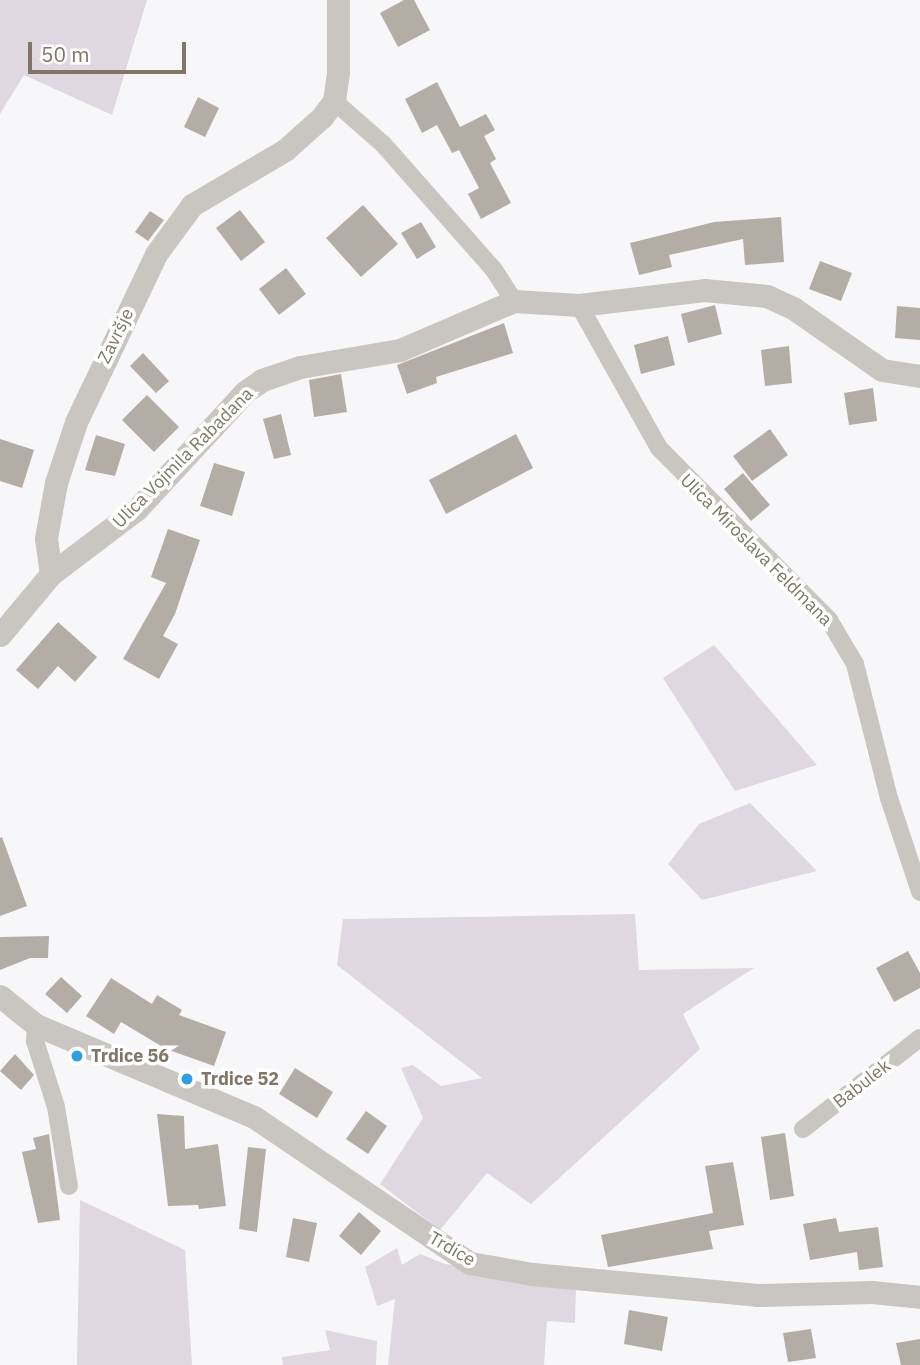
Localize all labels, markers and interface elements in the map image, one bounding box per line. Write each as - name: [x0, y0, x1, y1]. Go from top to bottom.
- scale bar: [32, 28, 189, 72]
- text: 50 m: [41, 40, 90, 68]
- street label: Završje: [93, 305, 139, 367]
- street label: Ulica Vojmila Rabadana: [108, 383, 258, 533]
- street label: Ulica Miroslava Feldmana: [676, 470, 836, 630]
- place label: Trdice 56: [91, 1045, 169, 1067]
- marker: Trdice 56: [69, 1048, 85, 1064]
- street label: Babulek: [829, 1055, 895, 1113]
- place label: Trdice 52: [201, 1068, 279, 1090]
- marker: Trdice 52: [179, 1071, 195, 1087]
- street label: Trdice: [425, 1227, 479, 1271]

